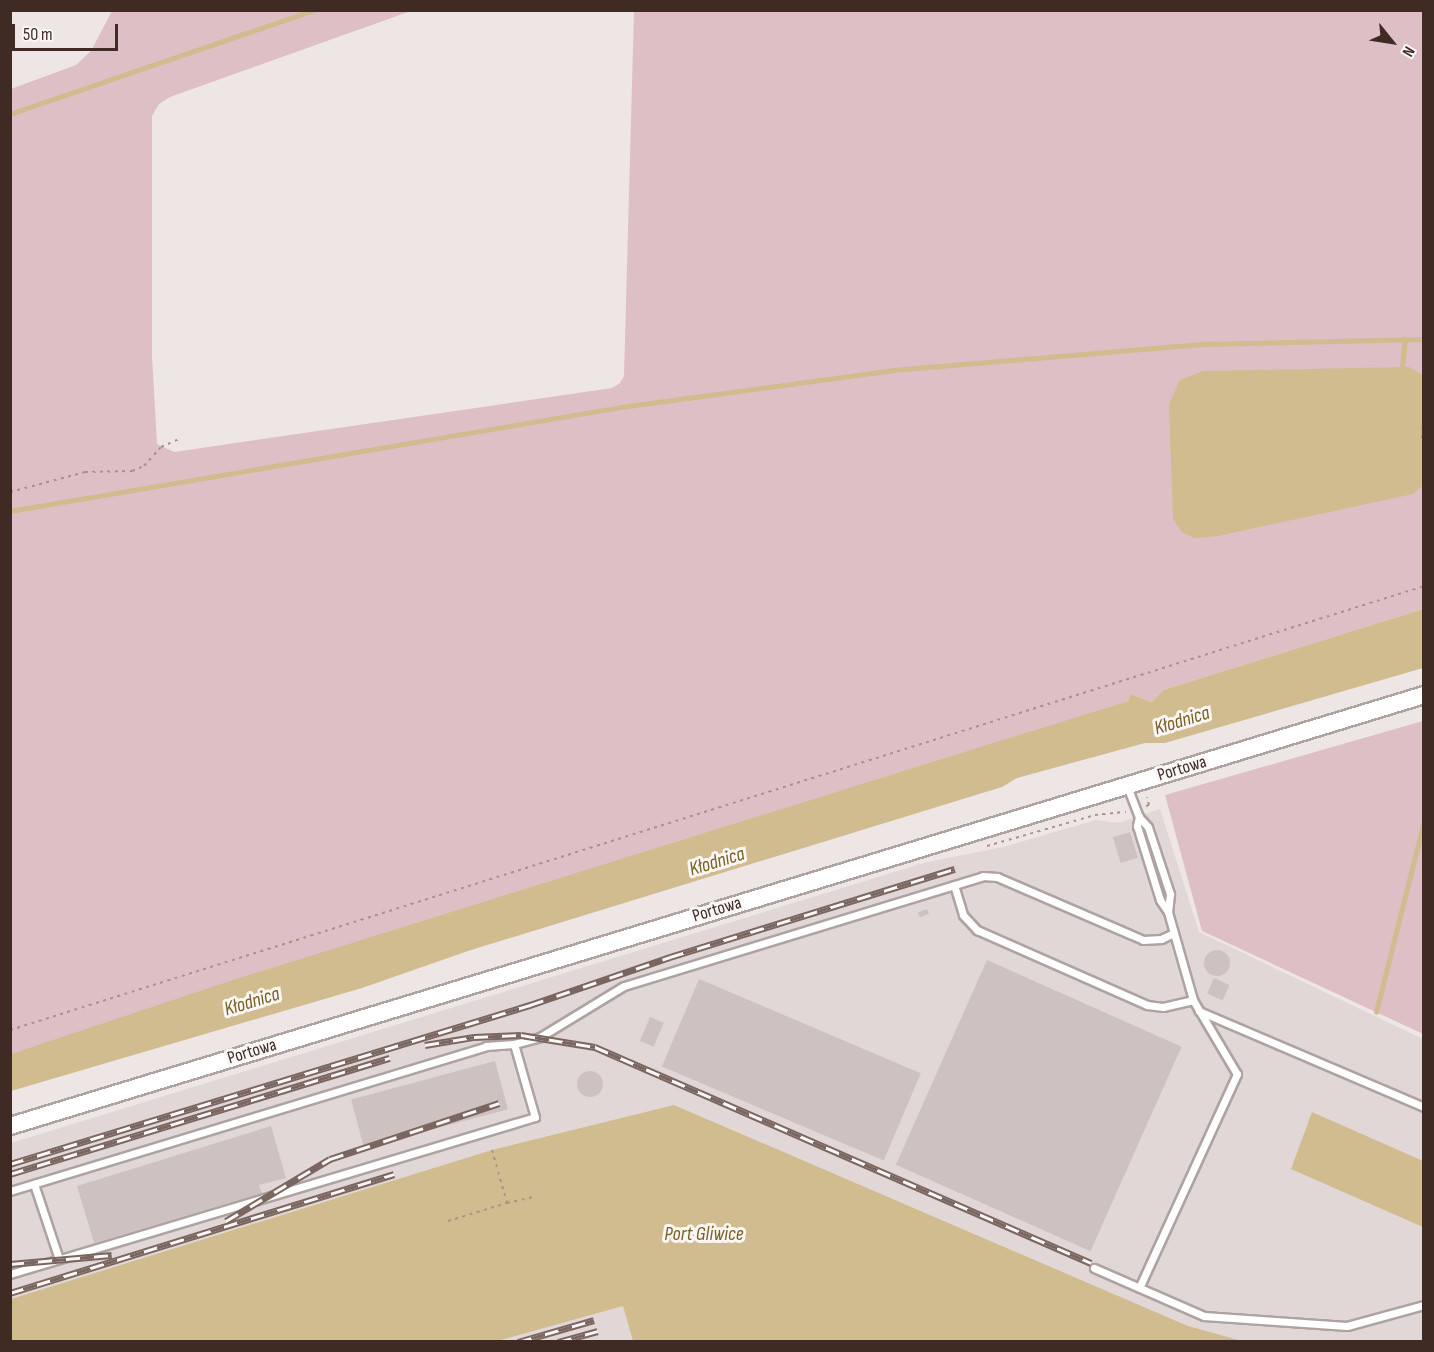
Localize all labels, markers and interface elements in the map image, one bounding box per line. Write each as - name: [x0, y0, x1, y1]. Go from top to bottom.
- scale bar: [15, 12, 122, 50]
- north arrow: [1362, 12, 1422, 72]
- text: 50 m: [23, 24, 53, 45]
- text: N: [1398, 43, 1418, 60]
- water label: Kłodnica: [1151, 701, 1213, 741]
- street label: Portowa: [1155, 751, 1209, 787]
- water label: Kłodnica: [686, 842, 748, 882]
- street label: Portowa: [690, 892, 744, 928]
- water label: Kłodnica: [221, 982, 283, 1022]
- street label: Portowa: [225, 1034, 279, 1070]
- water label: Port Gliwice: [664, 1222, 744, 1246]

